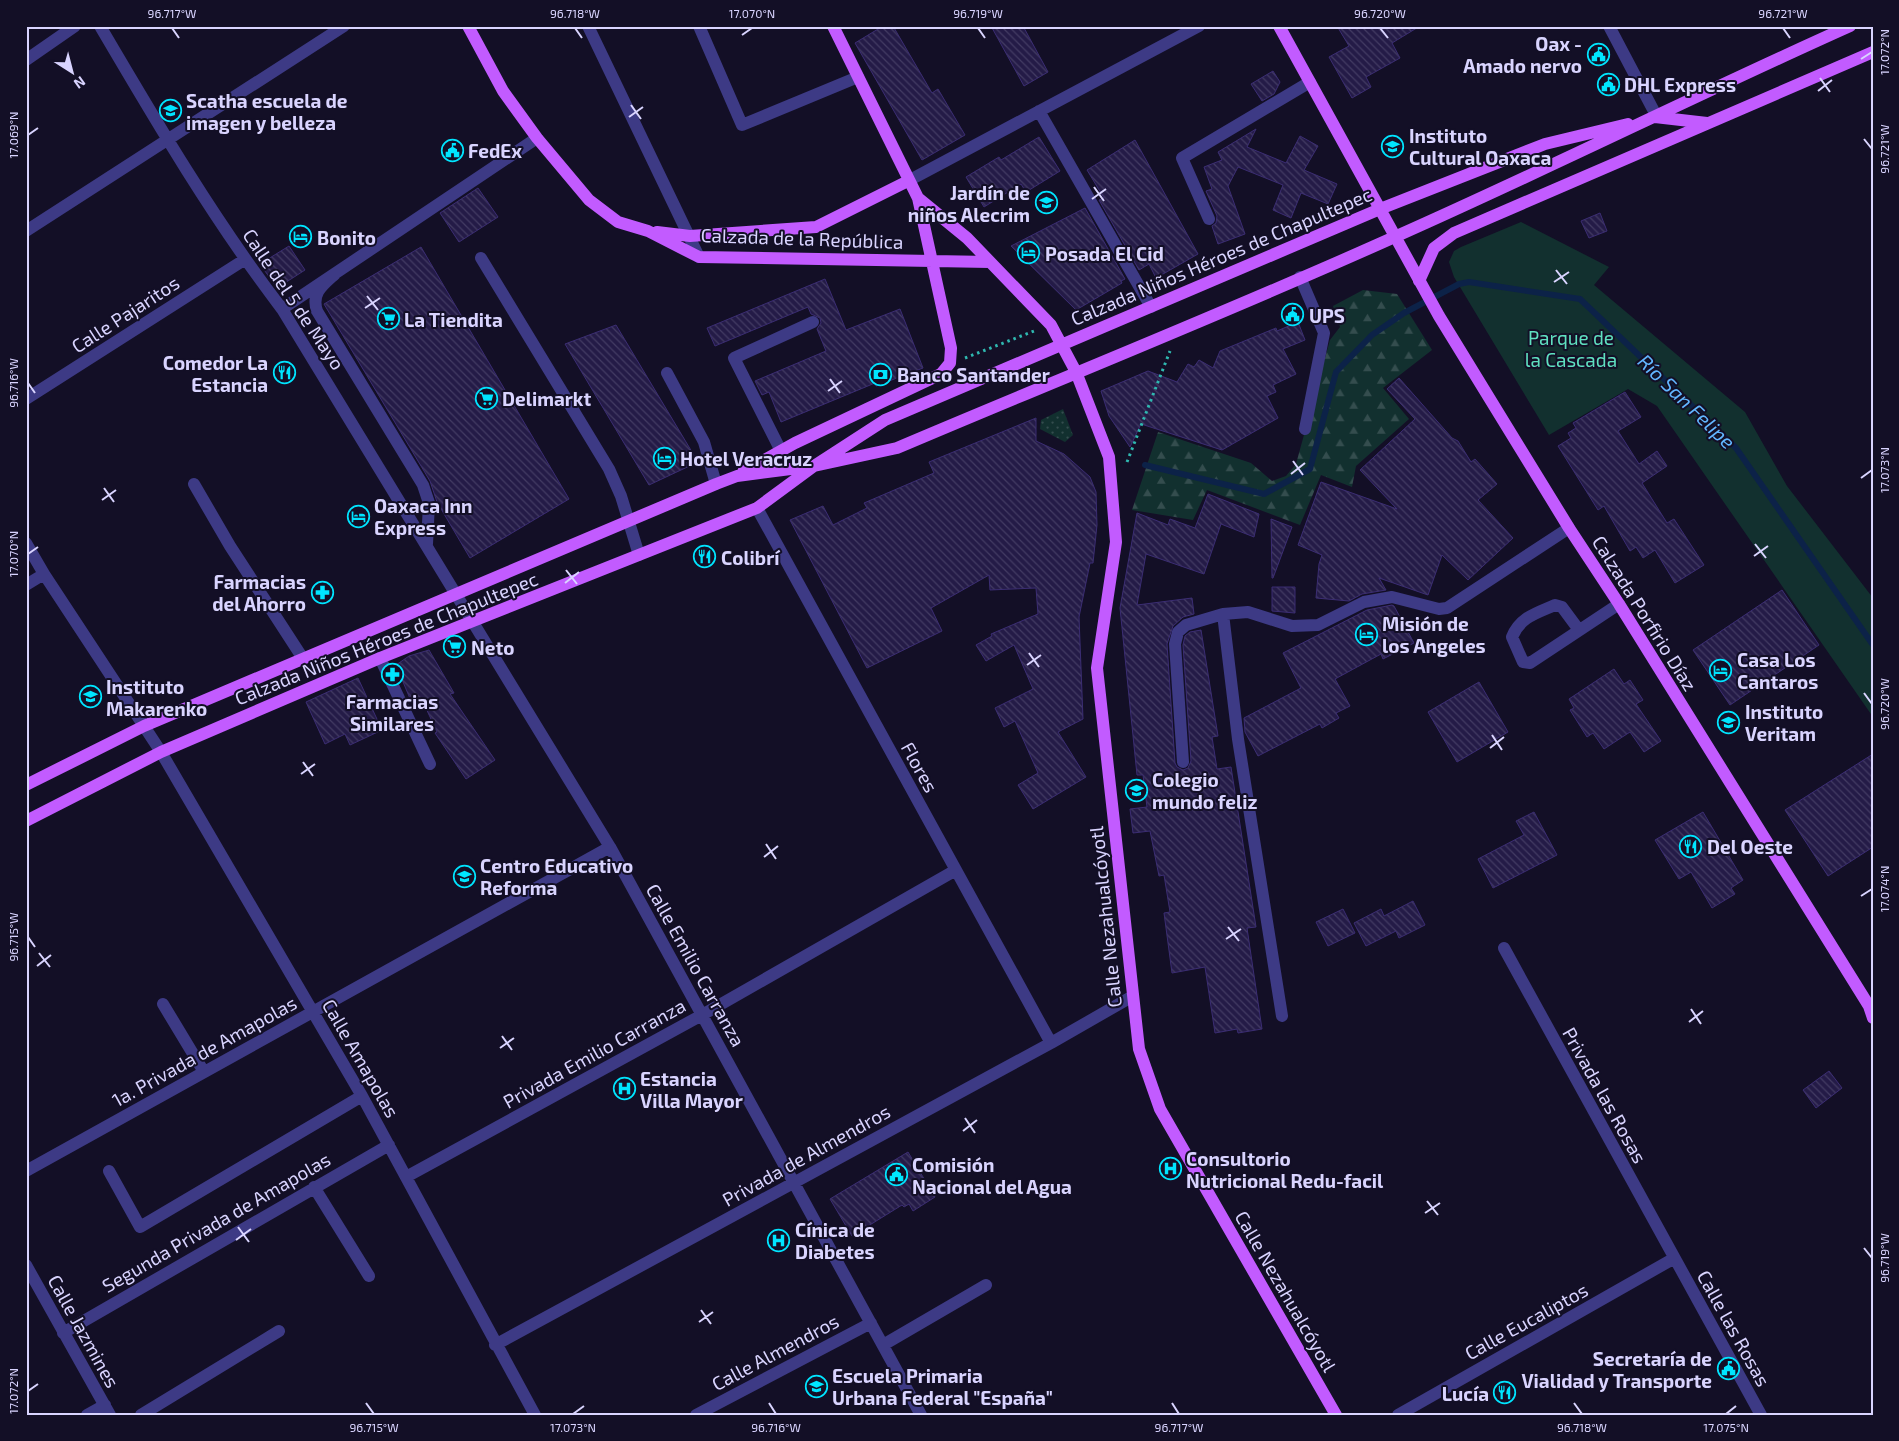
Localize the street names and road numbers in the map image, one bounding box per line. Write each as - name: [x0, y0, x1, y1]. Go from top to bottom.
- street label: Calzada Niños Héroes de Chapultepec: [1067, 182, 1375, 330]
- street label: Calzada de la República: [700, 223, 904, 253]
- street label: Calle del 5 de Mayo: [238, 224, 350, 374]
- street label: Calle Pajaritos: [67, 271, 183, 357]
- street label: Calzada Porfirio Díaz: [1588, 531, 1702, 695]
- street label: Calzada Niños Héroes de Chapultepec: [231, 567, 541, 709]
- street label: Flores: [897, 738, 943, 796]
- street label: Calle Nezahualcóyotl: [1084, 825, 1126, 1009]
- street label: Calle Emilio Carranza: [642, 880, 750, 1050]
- street label: 1a. Privada de Amapolas: [108, 991, 300, 1111]
- street label: Privada Emilio Carranza: [499, 993, 689, 1113]
- street label: Calle Amapolas: [318, 995, 404, 1121]
- street label: Privada las Rosas: [1558, 1023, 1652, 1167]
- street label: Privada de Almendros: [718, 1099, 894, 1211]
- street label: Segunda Privada de Amapolas: [98, 1147, 334, 1297]
- street label: Calle Nezahualcóyotl: [1231, 1206, 1342, 1376]
- street label: Calle las Rosas: [1693, 1266, 1775, 1390]
- street label: Calle Jazmines: [44, 1271, 124, 1391]
- street label: Calle Eucaliptos: [1460, 1278, 1592, 1364]
- street label: Calle Almendros: [708, 1309, 842, 1395]

